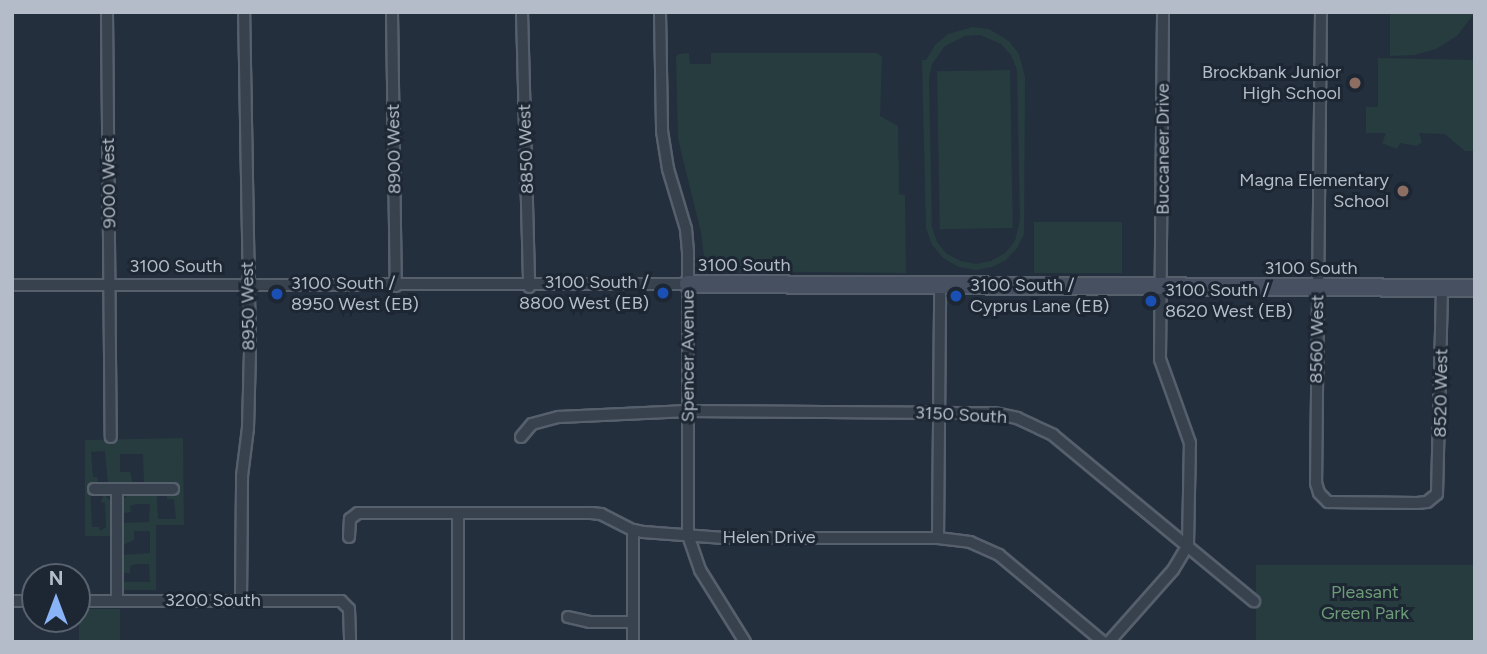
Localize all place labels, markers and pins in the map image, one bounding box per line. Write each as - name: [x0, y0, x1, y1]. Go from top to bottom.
- place label: Brockbank Junior High School: [1202, 62, 1341, 104]
- marker: Brockbank Junior High School: [1347, 75, 1363, 91]
- place label: Magna Elementary School: [1239, 170, 1389, 212]
- marker: Magna Elementary School: [1395, 183, 1411, 199]
- place label: 3100 South / 8800 West (EB): [519, 272, 649, 314]
- place label: 3100 South / 8950 West (EB): [291, 273, 419, 316]
- place label: 3100 South / Cyprus Lane (EB): [970, 275, 1109, 318]
- place label: 3100 South / 8620 West (EB): [1165, 280, 1293, 322]
- marker: 3100 South / 8800 West (EB): [655, 285, 671, 301]
- marker: 3100 South / 8950 West (EB): [269, 286, 285, 302]
- marker: 3100 South / Cyprus Lane (EB): [948, 288, 964, 304]
- marker: 3100 South / 8620 West (EB): [1143, 293, 1159, 309]

